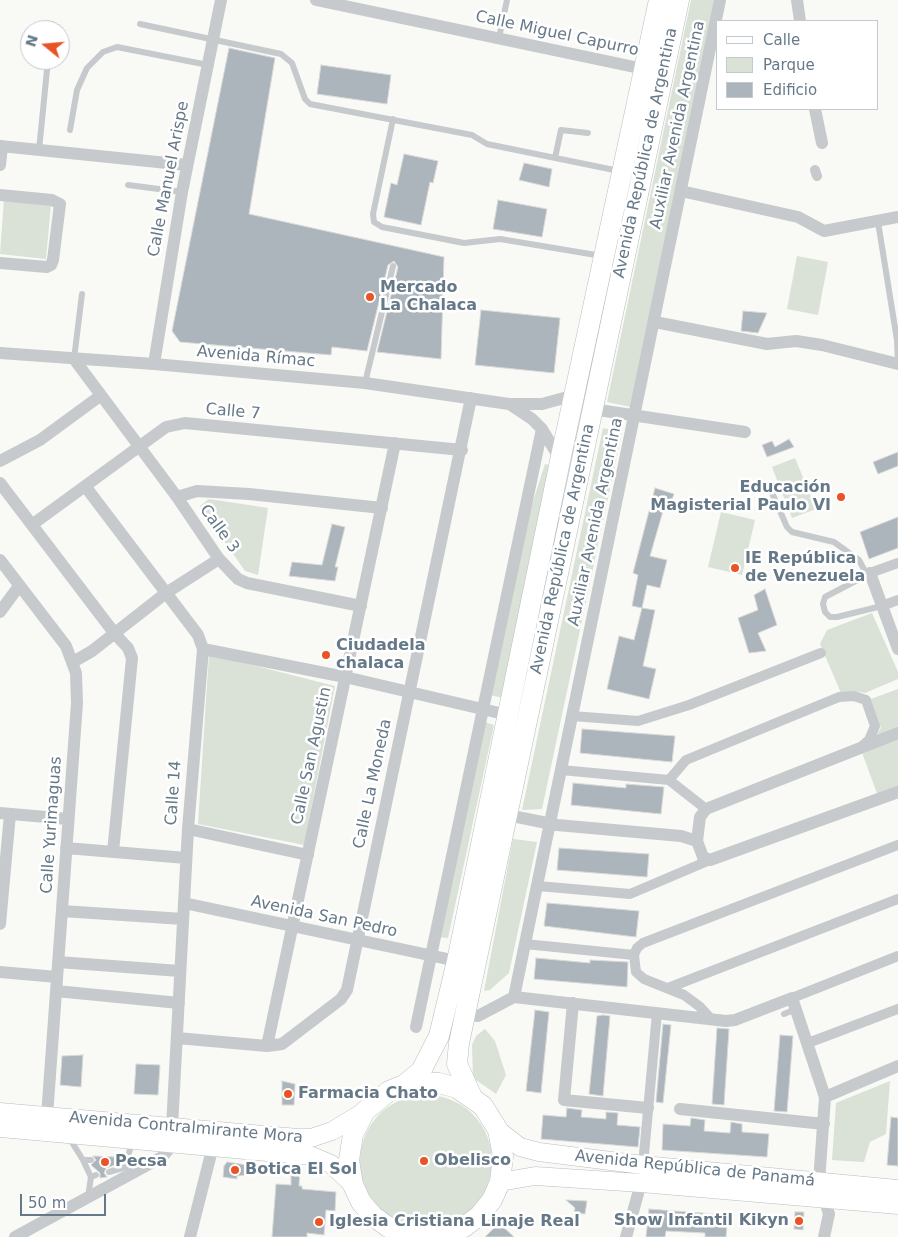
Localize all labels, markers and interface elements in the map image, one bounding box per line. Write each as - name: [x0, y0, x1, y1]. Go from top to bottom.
- street label: Calle Miguel Capurro: [474, 7, 640, 61]
- street label: Auxiliar Avenida Argentina: [647, 19, 709, 231]
- north arrow: [20, 20, 70, 70]
- legend: [716, 20, 878, 110]
- street label: Avenida República de Argentina: [610, 26, 682, 280]
- text: Calle: [763, 31, 800, 49]
- text: N: [22, 33, 41, 49]
- text: Parque: [763, 56, 815, 74]
- text: Edificio: [763, 81, 817, 99]
- street label: Calle Manuel Arispe: [144, 99, 194, 259]
- place label: Mercado La Chalaca: [380, 278, 477, 316]
- marker: Mercado La Chalaca: [364, 291, 376, 303]
- street label: Avenida Rímac: [196, 342, 316, 372]
- street label: Calle 7: [205, 400, 261, 424]
- street label: Auxiliar Avenida Argentina: [565, 416, 627, 628]
- street label: Avenida República de Argentina: [527, 422, 599, 676]
- place label: Educación Magisterial Paulo VI: [650, 478, 831, 516]
- marker: Educación Magisterial Paulo VI: [835, 491, 847, 503]
- street label: Calle 3: [195, 501, 243, 557]
- place label: IE República de Venezuela: [745, 549, 865, 587]
- marker: IE República de Venezuela: [729, 562, 741, 574]
- place label: Ciudadela chalaca: [336, 636, 425, 674]
- marker: Ciudadela chalaca: [320, 649, 332, 661]
- street label: Calle San Agustin: [288, 685, 336, 827]
- street label: Calle La Moneda: [350, 717, 396, 851]
- street label: Calle Yurimaguas: [38, 756, 66, 894]
- street label: Calle 14: [162, 760, 186, 826]
- street label: Avenida San Pedro: [249, 892, 399, 942]
- place label: Farmacia Chato: [298, 1084, 438, 1104]
- marker: Farmacia Chato: [282, 1088, 294, 1100]
- street label: Avenida Contralmirante Mora: [68, 1108, 304, 1148]
- street label: Avenida República de Panamá: [574, 1147, 816, 1191]
- place label: Obelisco: [434, 1151, 511, 1171]
- place label: Pecsa: [115, 1152, 167, 1172]
- marker: Obelisco: [418, 1155, 430, 1167]
- marker: Pecsa: [99, 1156, 111, 1168]
- place label: Botica El Sol: [245, 1160, 357, 1180]
- marker: Botica El Sol: [229, 1164, 241, 1176]
- scale bar: [22, 1184, 109, 1216]
- text: 50 m: [28, 1194, 66, 1212]
- place label: Show Infantil Kikyn: [614, 1211, 789, 1231]
- place label: Iglesia Cristiana Linaje Real: [329, 1212, 580, 1232]
- marker: Show Infantil Kikyn: [793, 1215, 805, 1227]
- marker: Iglesia Cristiana Linaje Real: [313, 1216, 325, 1228]

